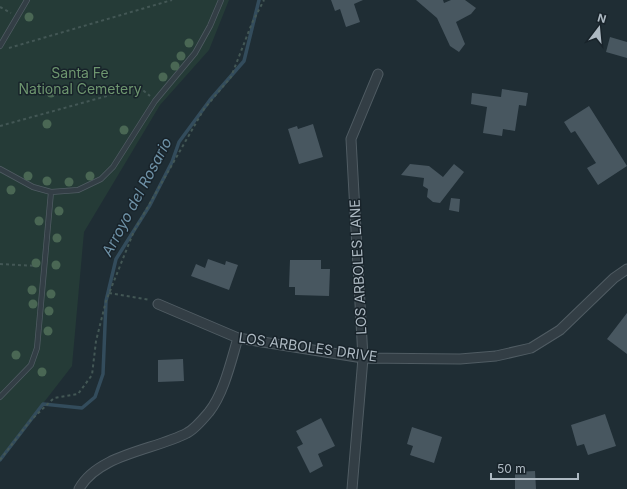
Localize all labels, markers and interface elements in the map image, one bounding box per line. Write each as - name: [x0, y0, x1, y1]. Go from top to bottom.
- north arrow: [579, 8, 619, 48]
- text: N: [596, 11, 608, 26]
- park label: Santa Fe National Cemetery: [18, 64, 142, 97]
- water label: Arroyo del Rosario: [97, 134, 176, 260]
- street label: LOS ARBOLES LANE: [345, 199, 370, 335]
- street label: LOS ARBOLES DRIVE: [238, 328, 379, 365]
- scale bar: [491, 455, 578, 481]
- text: 50 m: [497, 461, 526, 476]

